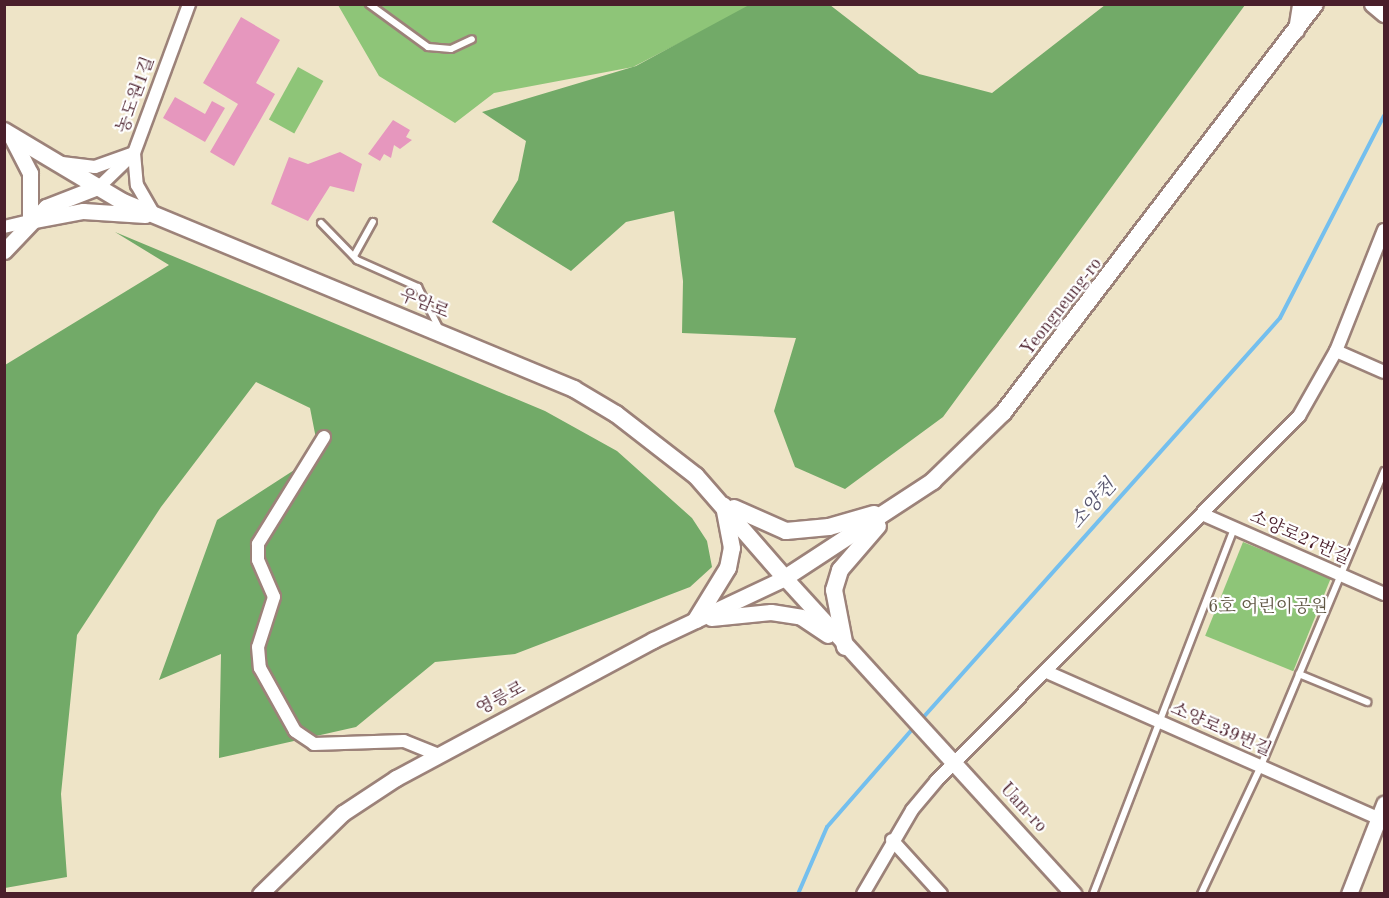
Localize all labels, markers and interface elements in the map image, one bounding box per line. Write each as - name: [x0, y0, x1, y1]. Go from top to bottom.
- street label: 농도원1길: [112, 54, 160, 136]
- street label: Yeongneung-ro: [1017, 254, 1107, 360]
- street label: 우암로: [396, 284, 452, 324]
- water label: 소양천: [1066, 475, 1122, 535]
- street label: 소양로27번길: [1246, 506, 1354, 570]
- park label: 6호 어린이공원: [1208, 596, 1328, 618]
- street label: 영릉로: [473, 677, 529, 721]
- street label: 소양로39번길: [1167, 698, 1275, 762]
- street label: Uam-ro: [995, 779, 1051, 837]

